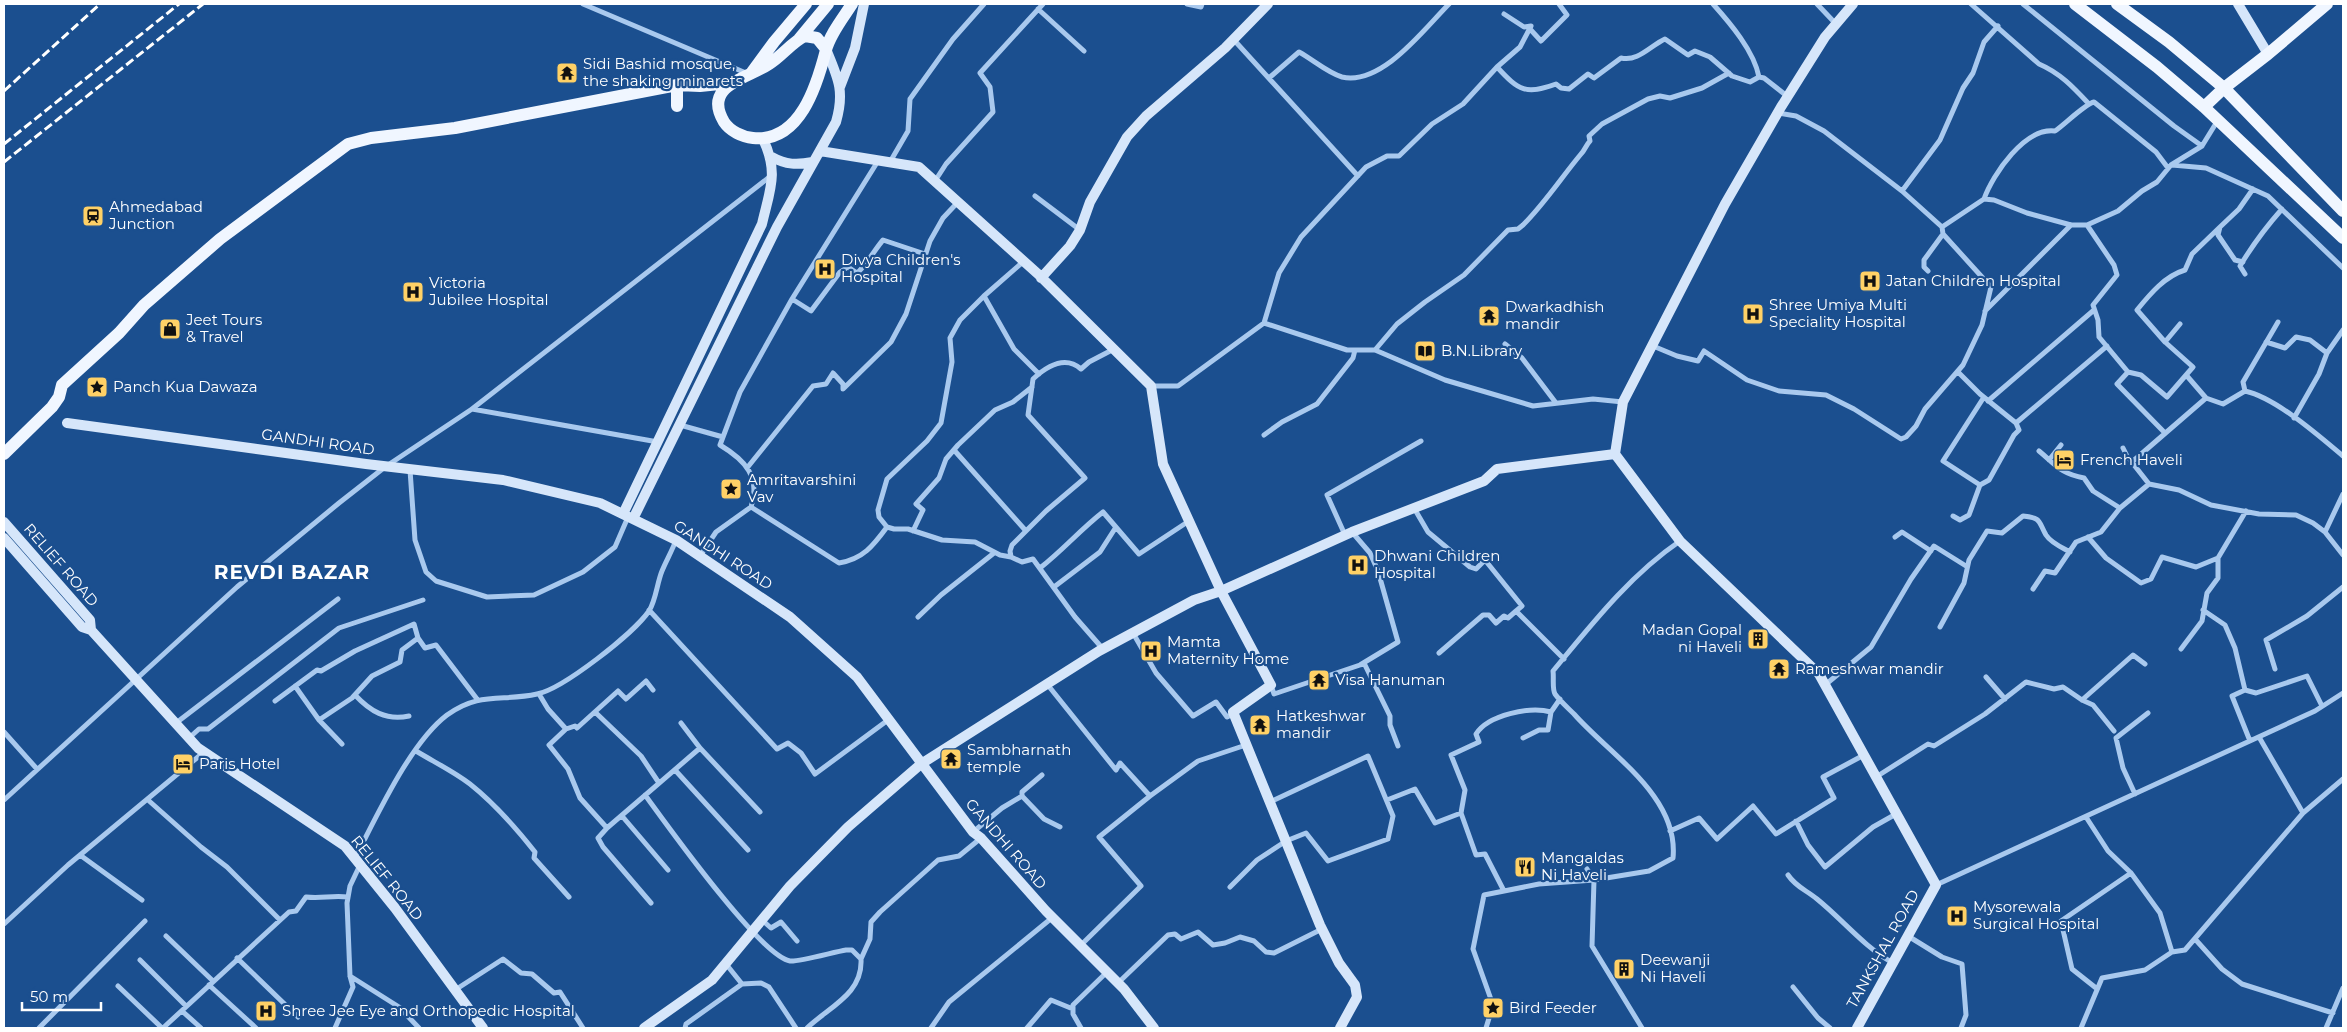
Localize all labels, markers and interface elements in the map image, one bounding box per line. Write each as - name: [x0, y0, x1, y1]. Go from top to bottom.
- place label: Sidi Bashid mosque, the shaking minarets: [583, 54, 743, 90]
- temple icon: Sidi Bashid mosque, the shaking minarets: [555, 61, 579, 85]
- place label: Ahmedabad Junction: [108, 197, 203, 233]
- station icon: Ahmedabad Junction: [81, 204, 105, 228]
- place label: Divya Children's Hospital: [841, 250, 960, 286]
- hospital icon: Divya Children's Hospital: [813, 257, 837, 281]
- hospital icon: Jatan Children Hospital: [1858, 269, 1882, 293]
- place label: Jatan Children Hospital: [1885, 271, 2061, 290]
- place label: Victoria Jubilee Hospital: [428, 273, 549, 309]
- hospital icon: Victoria Jubilee Hospital: [401, 280, 425, 304]
- place label: Shree Umiya Multi Speciality Hospital: [1769, 295, 1907, 331]
- place label: Dwarkadhish mandir: [1505, 297, 1605, 333]
- hospital icon: Shree Umiya Multi Speciality Hospital: [1741, 302, 1765, 326]
- temple icon: Dwarkadhish mandir: [1477, 304, 1501, 328]
- place label: Jeet Tours & Travel: [185, 310, 262, 346]
- shop icon: Jeet Tours & Travel: [158, 317, 182, 341]
- library icon: B.N.Library: [1413, 339, 1437, 363]
- place label: B.N.Library: [1441, 341, 1523, 360]
- place icon: Panch Kua Dawaza: [85, 375, 109, 399]
- place label: Panch Kua Dawaza: [113, 377, 258, 396]
- street label: GANDHI ROAD: [260, 424, 376, 459]
- hotel icon: French Haveli: [2052, 448, 2076, 472]
- place label: French Haveli: [2080, 450, 2183, 469]
- place label: Amritavarshini Vav: [747, 470, 856, 506]
- place icon: Amritavarshini Vav: [719, 477, 743, 501]
- street label: GANDHI ROAD: [670, 516, 776, 594]
- street label: RELIEF ROAD: [20, 519, 103, 610]
- place label: Dhwani Children Hospital: [1374, 546, 1500, 582]
- hospital icon: Dhwani Children Hospital: [1346, 553, 1370, 577]
- district label: REVDI BAZAR: [214, 560, 370, 584]
- place label: Madan Gopal ni Haveli: [1642, 620, 1742, 656]
- building icon: Madan Gopal ni Haveli: [1746, 627, 1770, 651]
- place label: Mamta Maternity Home: [1167, 632, 1289, 668]
- hospital icon: Mamta Maternity Home: [1139, 639, 1163, 663]
- temple icon: Rameshwar mandir: [1767, 657, 1791, 681]
- place label: Rameshwar mandir: [1795, 659, 1944, 678]
- temple icon: Visa Hanuman: [1307, 668, 1331, 692]
- place label: Visa Hanuman: [1335, 670, 1446, 689]
- place label: Hatkeshwar mandir: [1276, 706, 1366, 742]
- temple icon: Hatkeshwar mandir: [1248, 713, 1272, 737]
- place label: Sambharnath temple: [967, 740, 1071, 776]
- temple icon: Sambharnath temple: [939, 747, 963, 771]
- hotel icon: Paris Hotel: [171, 752, 195, 776]
- place label: Paris Hotel: [199, 754, 280, 773]
- street label: GANDHI ROAD: [962, 794, 1051, 893]
- street label: RELIEF ROAD: [347, 831, 428, 924]
- place label: Mangaldas Ni Haveli: [1541, 848, 1624, 884]
- restaurant icon: Mangaldas Ni Haveli: [1513, 855, 1537, 879]
- street label: TANKSHAL ROAD: [1842, 886, 1923, 1011]
- place label: Mysorewala Surgical Hospital: [1973, 897, 2099, 933]
- hospital icon: Mysorewala Surgical Hospital: [1945, 904, 1969, 928]
- place label: Deewanji Ni Haveli: [1640, 950, 1710, 986]
- building icon: Deewanji Ni Haveli: [1612, 957, 1636, 981]
- scale bar: [22, 980, 101, 1012]
- text: 50 m: [30, 987, 68, 1006]
- place icon: Bird Feeder: [1481, 996, 1505, 1020]
- place label: Bird Feeder: [1509, 998, 1597, 1017]
- hospital icon: Shree Jee Eye and Orthopedic Hospital: [254, 999, 278, 1023]
- place label: Shree Jee Eye and Orthopedic Hospital: [282, 1001, 575, 1020]

